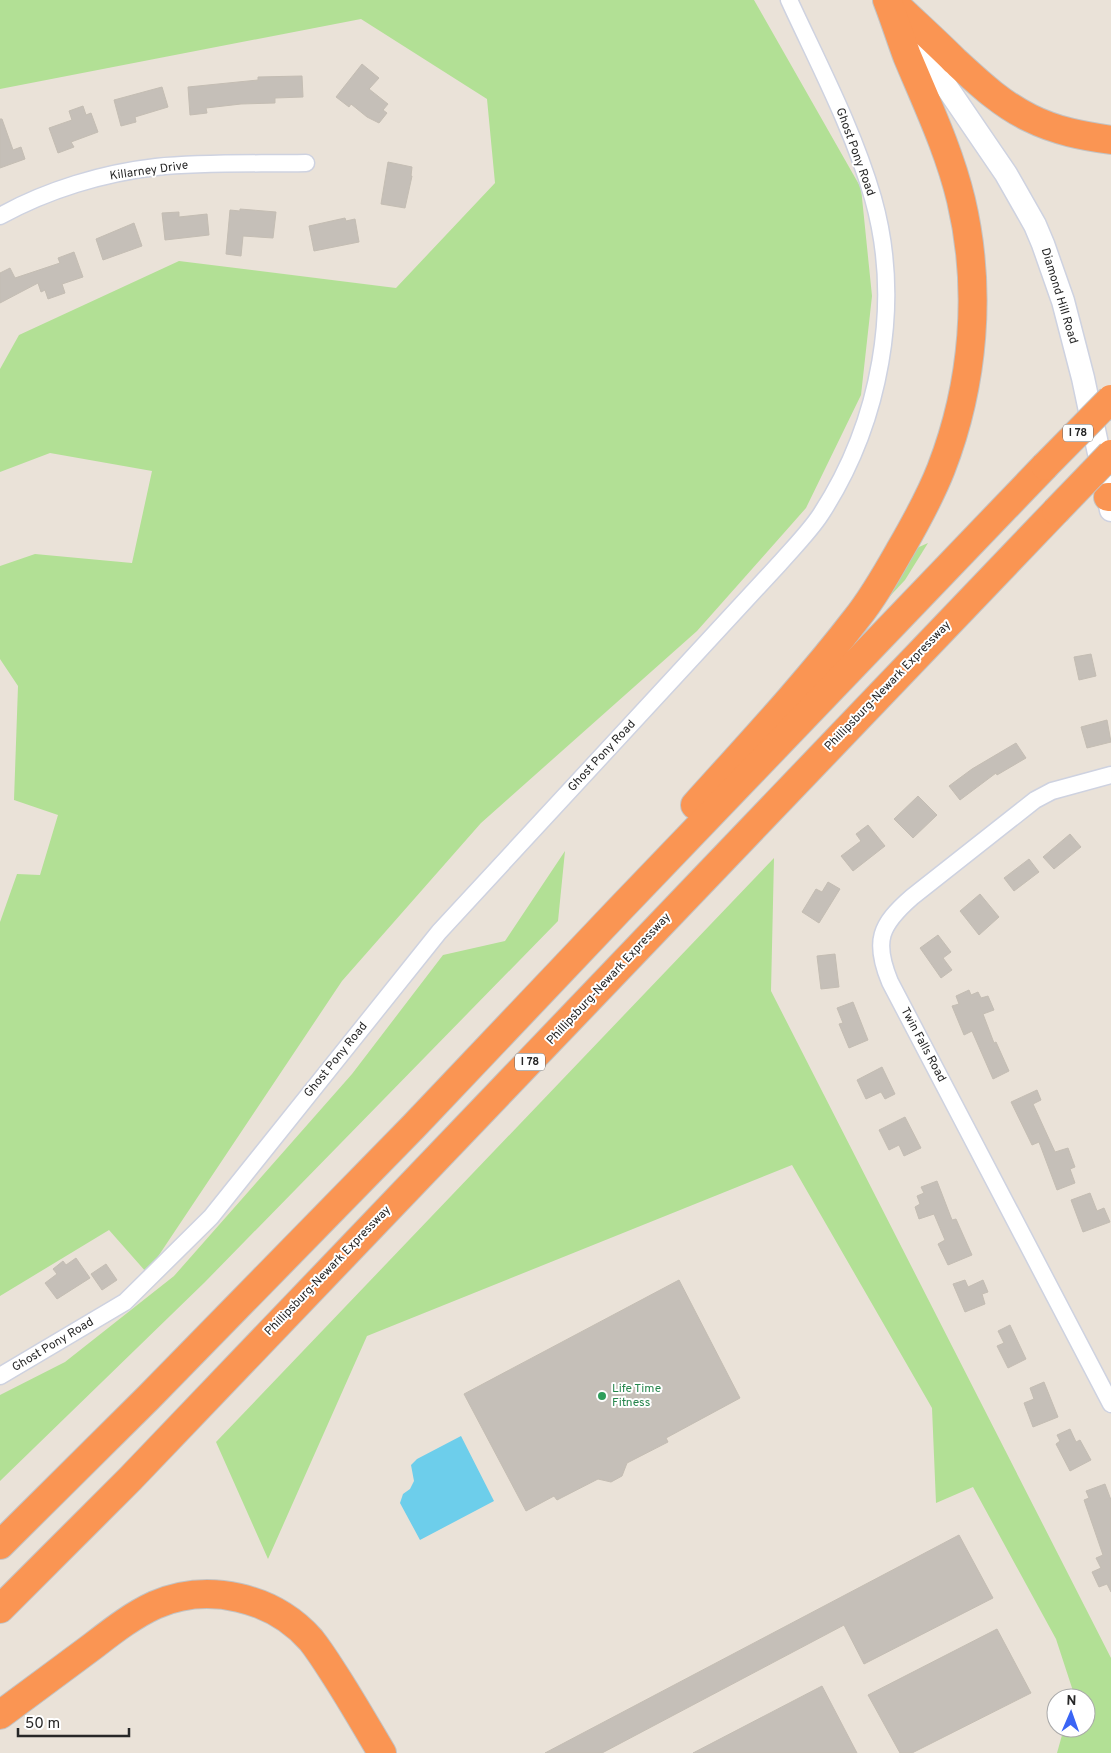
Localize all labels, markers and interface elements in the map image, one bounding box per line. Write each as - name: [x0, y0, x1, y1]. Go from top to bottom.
- street label: Ghost Pony Road: [832, 106, 878, 198]
- street label: Killarney Drive: [109, 158, 189, 184]
- street label: Diamond Hill Road: [1037, 246, 1081, 346]
- road number: I 78: [1063, 424, 1093, 442]
- street label: Phillipsburg-Newark Expressway: [821, 617, 955, 755]
- street label: Ghost Pony Road: [565, 717, 639, 795]
- street label: Phillipsburg-Newark Expressway: [543, 910, 675, 1048]
- street label: Twin Falls Road: [897, 1005, 949, 1085]
- street label: Ghost Pony Road: [301, 1019, 371, 1101]
- road number: I 78: [515, 1054, 545, 1070]
- street label: Phillipsburg-Newark Expressway: [261, 1202, 395, 1340]
- street label: Ghost Pony Road: [9, 1314, 97, 1376]
- place label: Life Time Fitness: [612, 1381, 661, 1411]
- marker: Life Time Fitness: [596, 1390, 608, 1402]
- north arrow: [1046, 1688, 1096, 1738]
- text: N: [1066, 1693, 1077, 1710]
- scale bar: [18, 1706, 129, 1738]
- text: 50 m: [25, 1715, 60, 1734]

